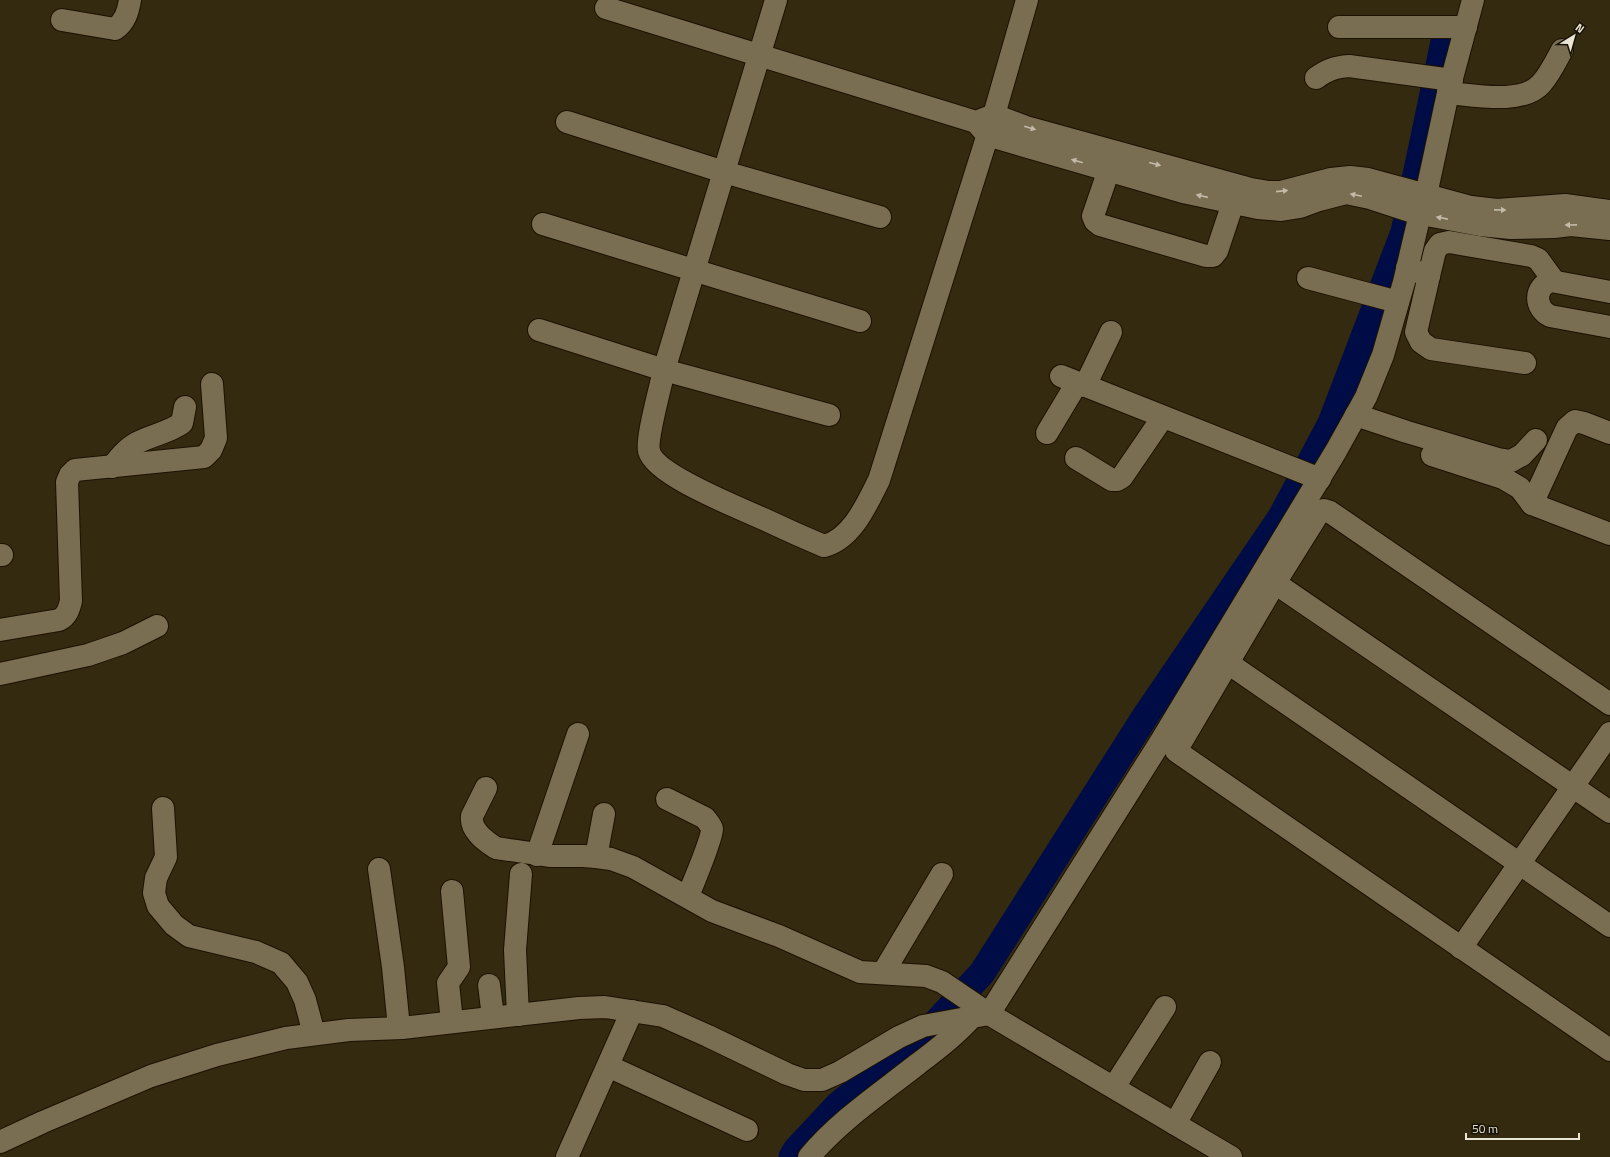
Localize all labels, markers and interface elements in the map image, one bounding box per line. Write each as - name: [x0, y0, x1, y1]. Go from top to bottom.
- north arrow: [1554, 16, 1594, 56]
- text: N: [1572, 19, 1588, 37]
- one-way arrow: [1025, 125, 1037, 131]
- one-way arrow: [1071, 158, 1083, 164]
- one-way arrow: [1149, 161, 1162, 167]
- one-way arrow: [1276, 188, 1288, 194]
- one-way arrow: [1350, 192, 1363, 198]
- one-way arrow: [1196, 193, 1208, 199]
- one-way arrow: [1494, 207, 1507, 213]
- one-way arrow: [1436, 215, 1448, 221]
- one-way arrow: [1564, 222, 1577, 228]
- scale bar: [1466, 1115, 1579, 1141]
- text: 50 m: [1472, 1119, 1498, 1138]

